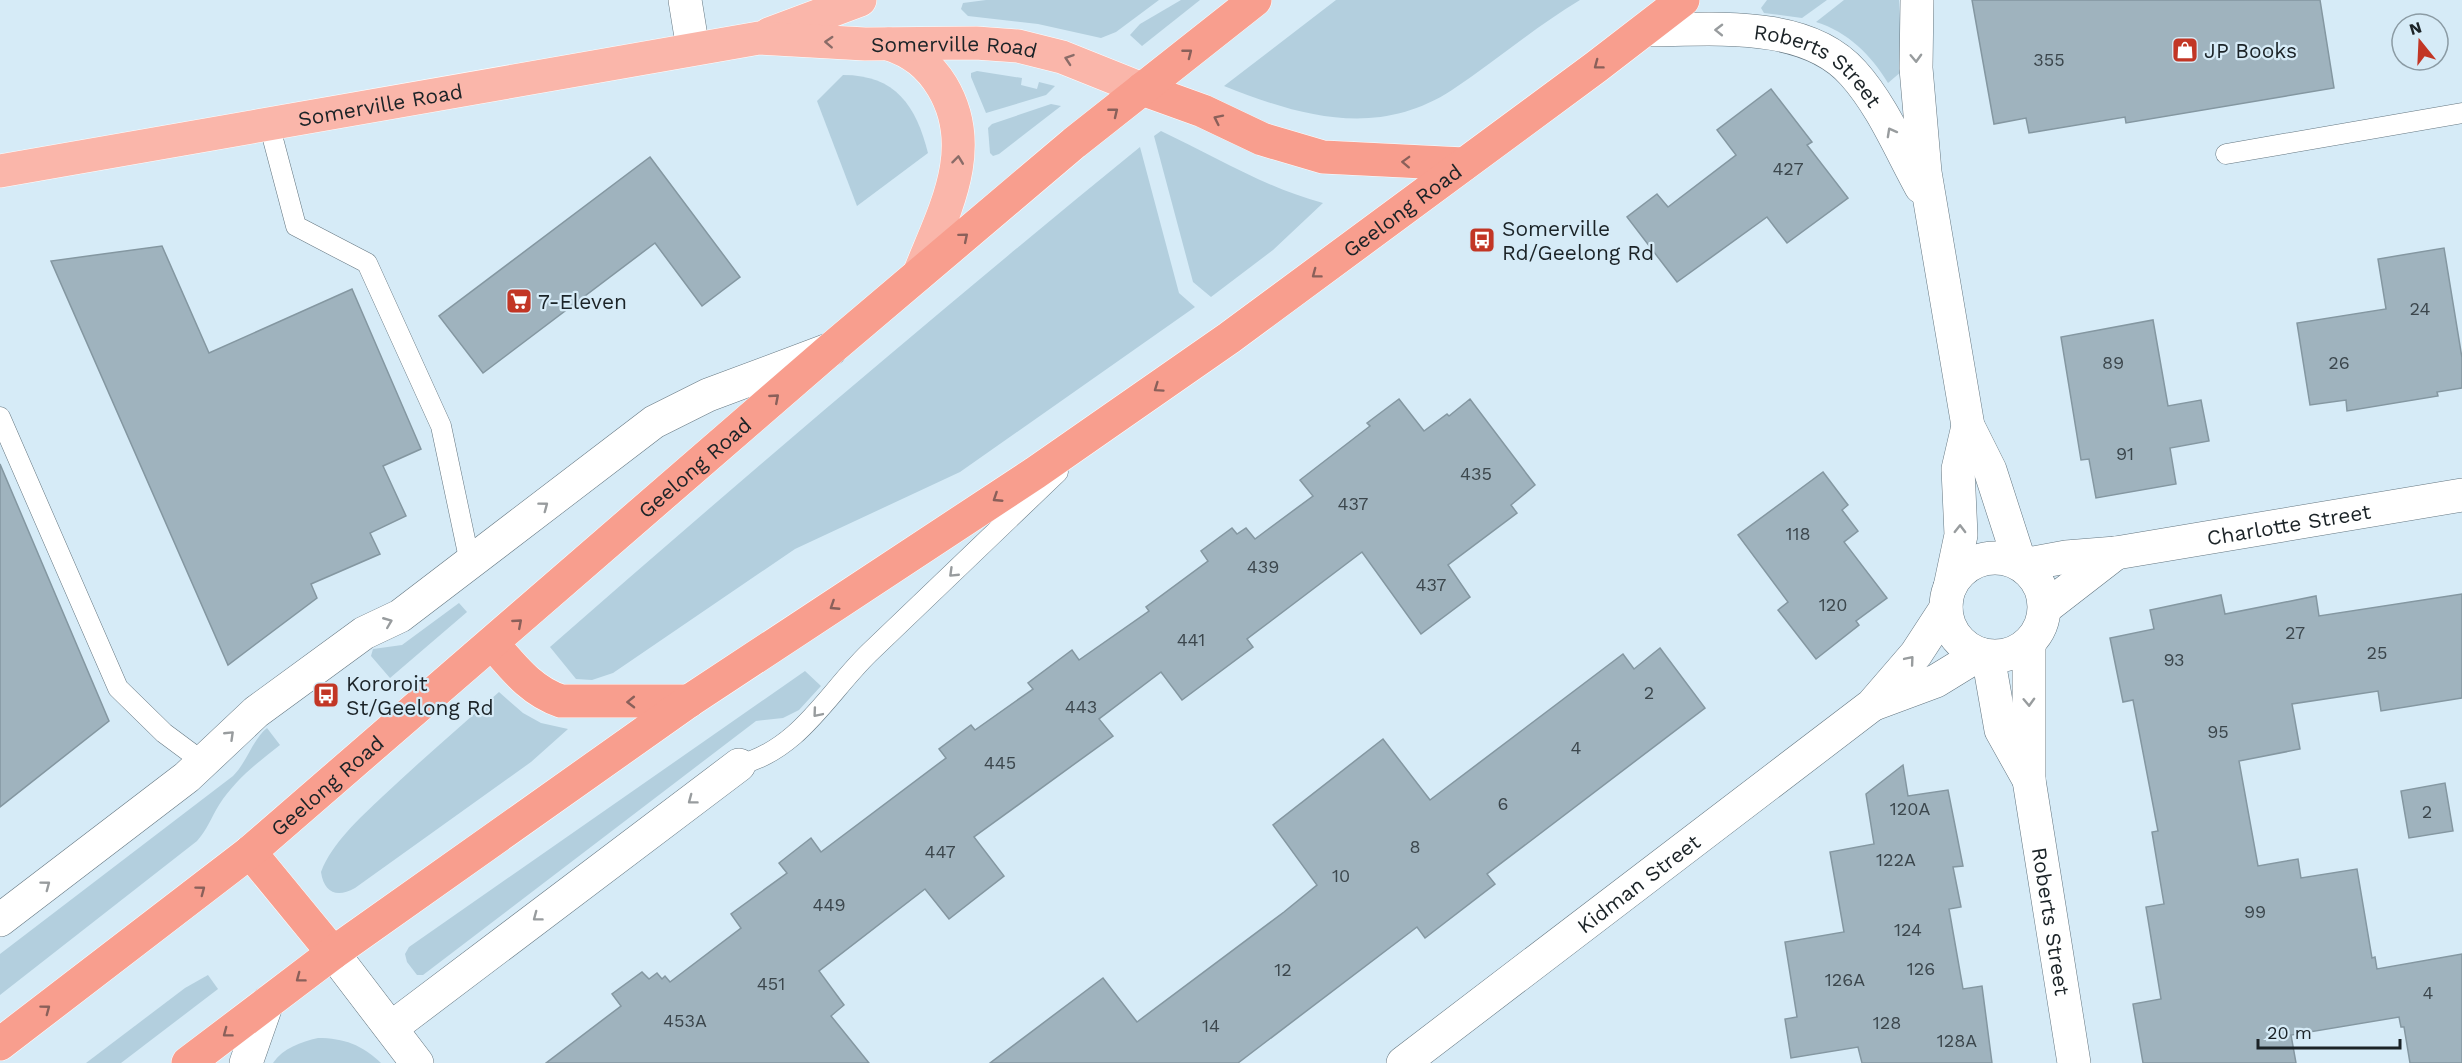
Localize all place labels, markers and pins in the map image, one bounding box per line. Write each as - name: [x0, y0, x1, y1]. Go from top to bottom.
- shop icon: JP Books: [2170, 35, 2200, 65]
- place label: JP Books: [2204, 38, 2297, 63]
- place label: Somerville Rd/Geelong Rd: [1502, 216, 1654, 265]
- bus stop icon: Somerville Rd/Geelong Rd: [1467, 225, 1497, 255]
- supermarket icon: 7-Eleven: [504, 286, 534, 316]
- place label: 7-Eleven: [538, 289, 627, 314]
- place label: Kororoit St/Geelong Rd: [346, 671, 494, 720]
- bus stop icon: Kororoit St/Geelong Rd: [311, 680, 341, 710]

